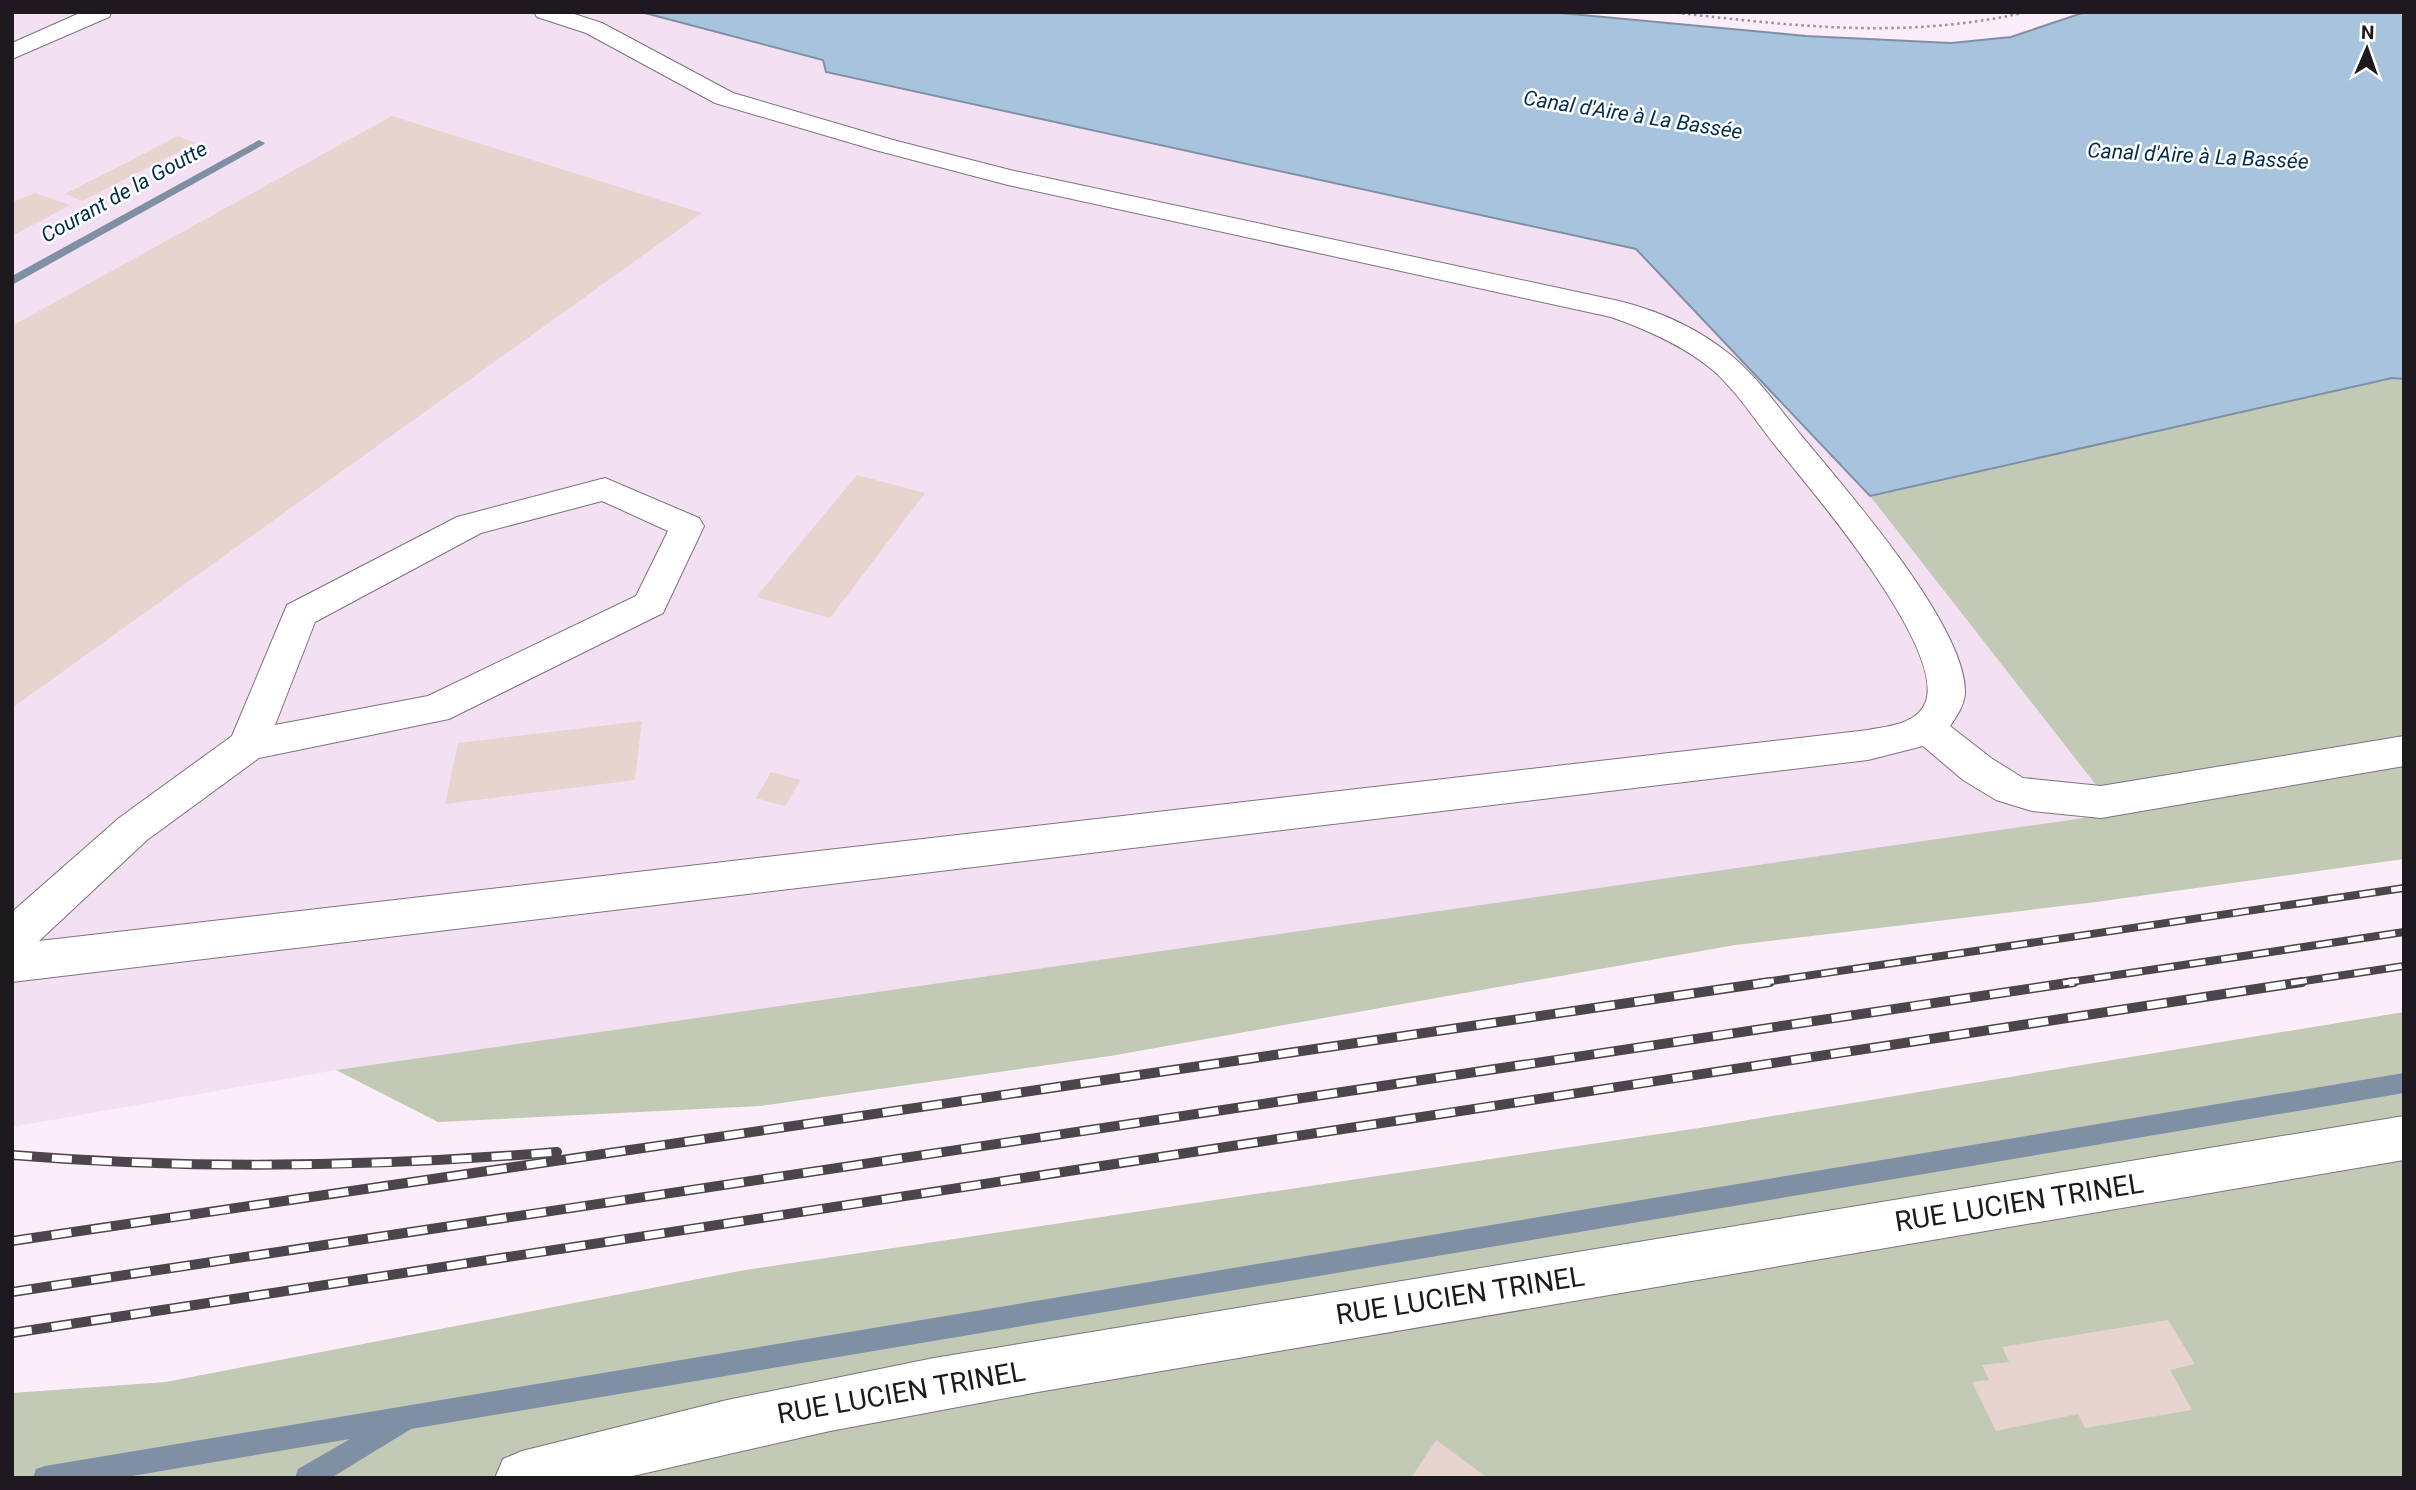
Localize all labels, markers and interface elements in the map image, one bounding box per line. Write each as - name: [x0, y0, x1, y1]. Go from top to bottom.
- north arrow: [2332, 14, 2402, 84]
- text: N: [2360, 21, 2375, 44]
- water label: Canal d'Aire à La Bassée: [1522, 86, 1744, 144]
- water label: Courant de la Goutte: [37, 136, 211, 248]
- water label: Canal d'Aire à La Bassée: [2087, 138, 2309, 174]
- street label: RUE LUCIEN TRINEL: [1892, 1167, 2146, 1238]
- street label: RUE LUCIEN TRINEL: [1333, 1260, 1587, 1331]
- street label: RUE LUCIEN TRINEL: [774, 1354, 1028, 1431]

